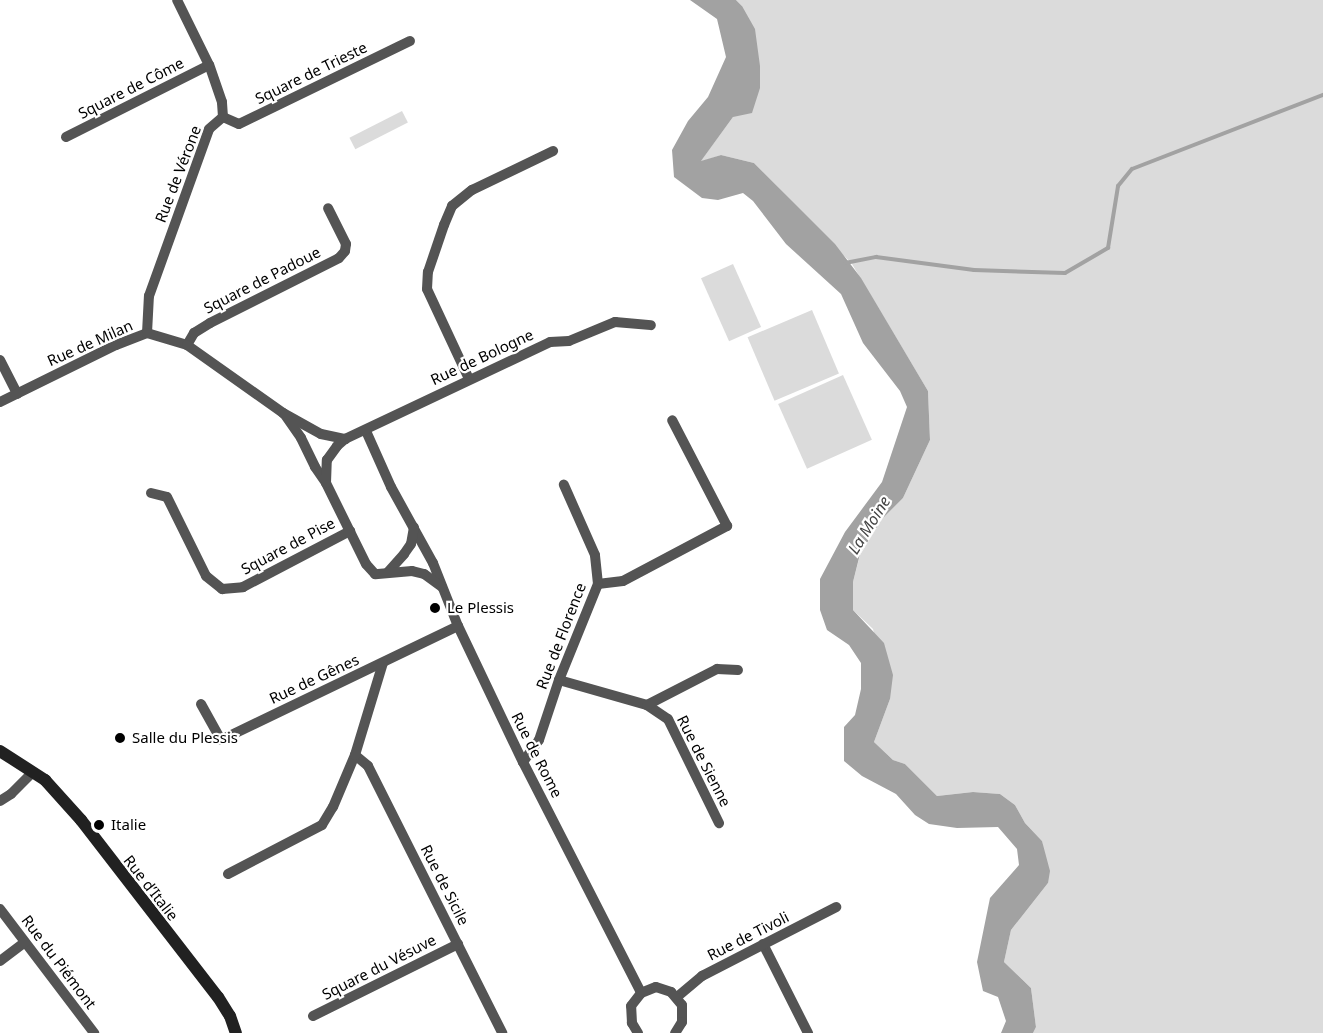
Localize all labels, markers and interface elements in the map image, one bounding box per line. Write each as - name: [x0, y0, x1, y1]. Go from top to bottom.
- street label: Square de Trieste: [252, 38, 370, 108]
- street label: Square de Côme: [75, 54, 187, 122]
- street label: Rue de Vérone: [151, 123, 205, 225]
- street label: Square de Padoue: [201, 243, 323, 317]
- street label: Rue de Milan: [45, 316, 135, 370]
- street label: Rue de Bologne: [428, 325, 536, 389]
- water label: La Moine: [844, 492, 894, 558]
- street label: Square de Pise: [238, 514, 338, 578]
- street label: Rue de Florence: [532, 580, 590, 692]
- place label: Le Plessis: [447, 599, 514, 617]
- marker: Le Plessis: [428, 601, 442, 615]
- street label: Rue de Gênes: [266, 650, 362, 708]
- street label: Rue de Rome: [508, 709, 566, 801]
- street label: Rue de Sienne: [673, 712, 735, 810]
- place label: Salle du Plessis: [132, 729, 238, 747]
- marker: Salle du Plessis: [113, 731, 127, 745]
- place label: Italie: [111, 816, 146, 834]
- marker: Italie: [92, 818, 106, 832]
- street label: Rue de Sicile: [417, 842, 473, 928]
- street label: Rue d’Italie: [120, 852, 182, 924]
- street label: Rue de Tivoli: [704, 908, 792, 964]
- street label: Rue du Piémont: [18, 912, 100, 1012]
- street label: Square du Vésuve: [319, 930, 439, 1004]

